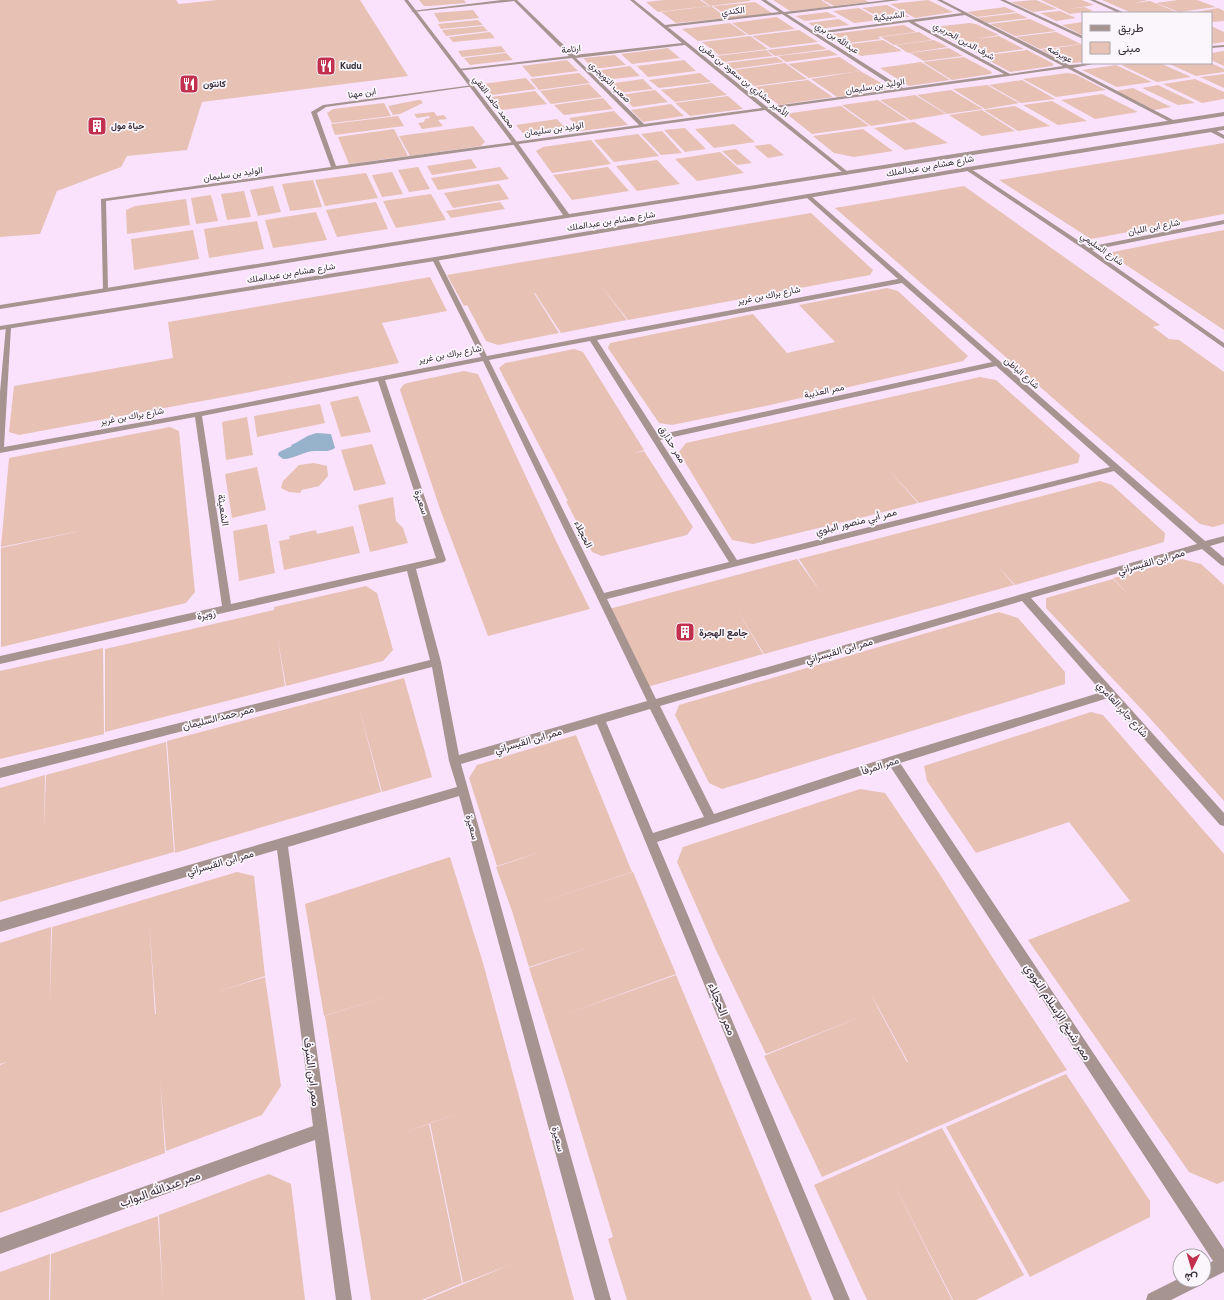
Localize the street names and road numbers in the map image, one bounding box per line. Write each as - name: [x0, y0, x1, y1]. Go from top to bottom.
- street label: الكندي: [721, 4, 745, 19]
- street label: الشبيكية: [873, 8, 905, 23]
- street label: عبدالله بن بري: [812, 19, 861, 58]
- street label: شرف الدين الحريري: [931, 19, 997, 64]
- street label: الأمير مشاري بن سعود بن مقرن: [696, 40, 791, 121]
- street label: ارتامة: [561, 42, 581, 56]
- street label: عويرضه: [1045, 42, 1075, 66]
- street label: صعب التويجري: [586, 59, 634, 106]
- street label: محمد حامد الفقي: [470, 73, 518, 131]
- street label: الوليد بن سليمان: [845, 75, 905, 97]
- street label: ابن مهنا: [347, 85, 377, 101]
- street label: الوليد بن سليمان: [524, 119, 584, 139]
- street label: شارع هشام بن عبدالملك: [885, 152, 975, 180]
- street label: الوليد بن سليمان: [203, 164, 263, 184]
- street label: شارع هشام بن عبدالملك: [566, 208, 656, 234]
- street label: شارع ابن اللبان: [1127, 216, 1181, 238]
- street label: شارع السليمي: [1078, 230, 1126, 269]
- street label: شارع هشام بن عبدالملك: [246, 260, 336, 286]
- street label: شارع براك بن غرير: [735, 283, 802, 307]
- street label: شارع براك بن غرير: [416, 342, 483, 366]
- street label: شارع الباطن: [1002, 354, 1042, 392]
- street label: ممر العذيبة: [803, 381, 845, 401]
- street label: شارع براك بن غرير: [98, 405, 165, 428]
- street label: ممر حذارق: [656, 423, 689, 465]
- street label: سعيرة: [411, 488, 432, 516]
- street label: الشعيثة: [215, 493, 232, 527]
- street label: ممر أبي منصور البلوي: [814, 505, 899, 540]
- street label: الحجلاء: [571, 518, 596, 550]
- street label: ممر ابن القيسراني: [1116, 546, 1187, 579]
- street label: زويرة: [195, 606, 217, 623]
- street label: ممر ابن القيسراني: [804, 635, 875, 668]
- street label: شارع جابر العامري: [1093, 679, 1151, 741]
- street label: ممر حمد السليمان: [181, 702, 255, 733]
- street label: ممر ابن القيسراني: [493, 725, 564, 758]
- street label: ممر المرفأ: [860, 753, 901, 778]
- street label: سعيرة: [463, 813, 482, 841]
- street label: ممر ابن القيسراني: [185, 847, 256, 880]
- street label: ممر شيخ الإسلام النووي: [1019, 961, 1094, 1065]
- street label: ممر الحجلاء: [704, 981, 739, 1038]
- street label: ممر ابن الشرف: [300, 1037, 323, 1107]
- street label: سعيرة: [549, 1125, 568, 1153]
- street label: ممر عبدالله البواب: [118, 1168, 203, 1211]

